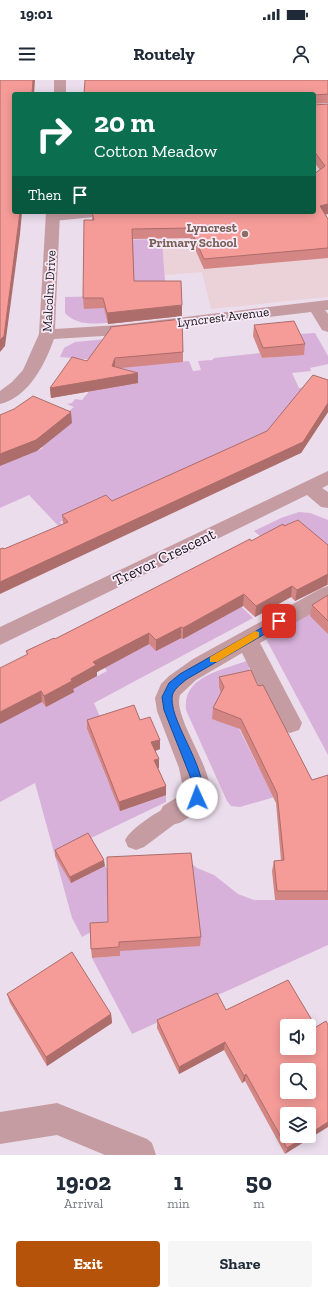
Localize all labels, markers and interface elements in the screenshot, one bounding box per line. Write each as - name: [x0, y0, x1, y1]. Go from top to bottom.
- text: 19:01: [20, 5, 53, 23]
- icon: menu: [16, 43, 38, 65]
- text: Routely: [133, 43, 195, 65]
- icon: person: [290, 43, 312, 65]
- text: 20 m: [94, 106, 155, 139]
- icon: right: [28, 108, 80, 160]
- text: Cotton Meadow: [94, 140, 217, 162]
- icon: arrive: [69, 184, 91, 206]
- text: Then: [28, 186, 61, 204]
- place label: Lyncrest Primary School: [149, 220, 238, 250]
- marker: Lyncrest Primary School: [240, 229, 250, 239]
- street label: Malcolm Drive: [39, 250, 59, 332]
- street label: Lyncrest Avenue: [176, 304, 270, 330]
- street label: Trevor Crescent: [110, 524, 218, 590]
- pin: [262, 604, 296, 638]
- icon: arrive: [268, 610, 290, 632]
- position arrow: [176, 777, 218, 819]
- map controls: [280, 1019, 316, 1143]
- button: sound: [280, 1019, 316, 1055]
- button: search: [280, 1063, 316, 1099]
- button: layers: [280, 1107, 316, 1143]
- text: 19:02: [56, 1167, 111, 1196]
- text: 1: [174, 1167, 183, 1196]
- text: 50: [246, 1167, 272, 1196]
- text: Arrival: [64, 1196, 103, 1211]
- text: min: [167, 1196, 190, 1211]
- text: m: [253, 1196, 264, 1211]
- button: Exit: [16, 1241, 160, 1287]
- button: Share: [168, 1241, 312, 1287]

